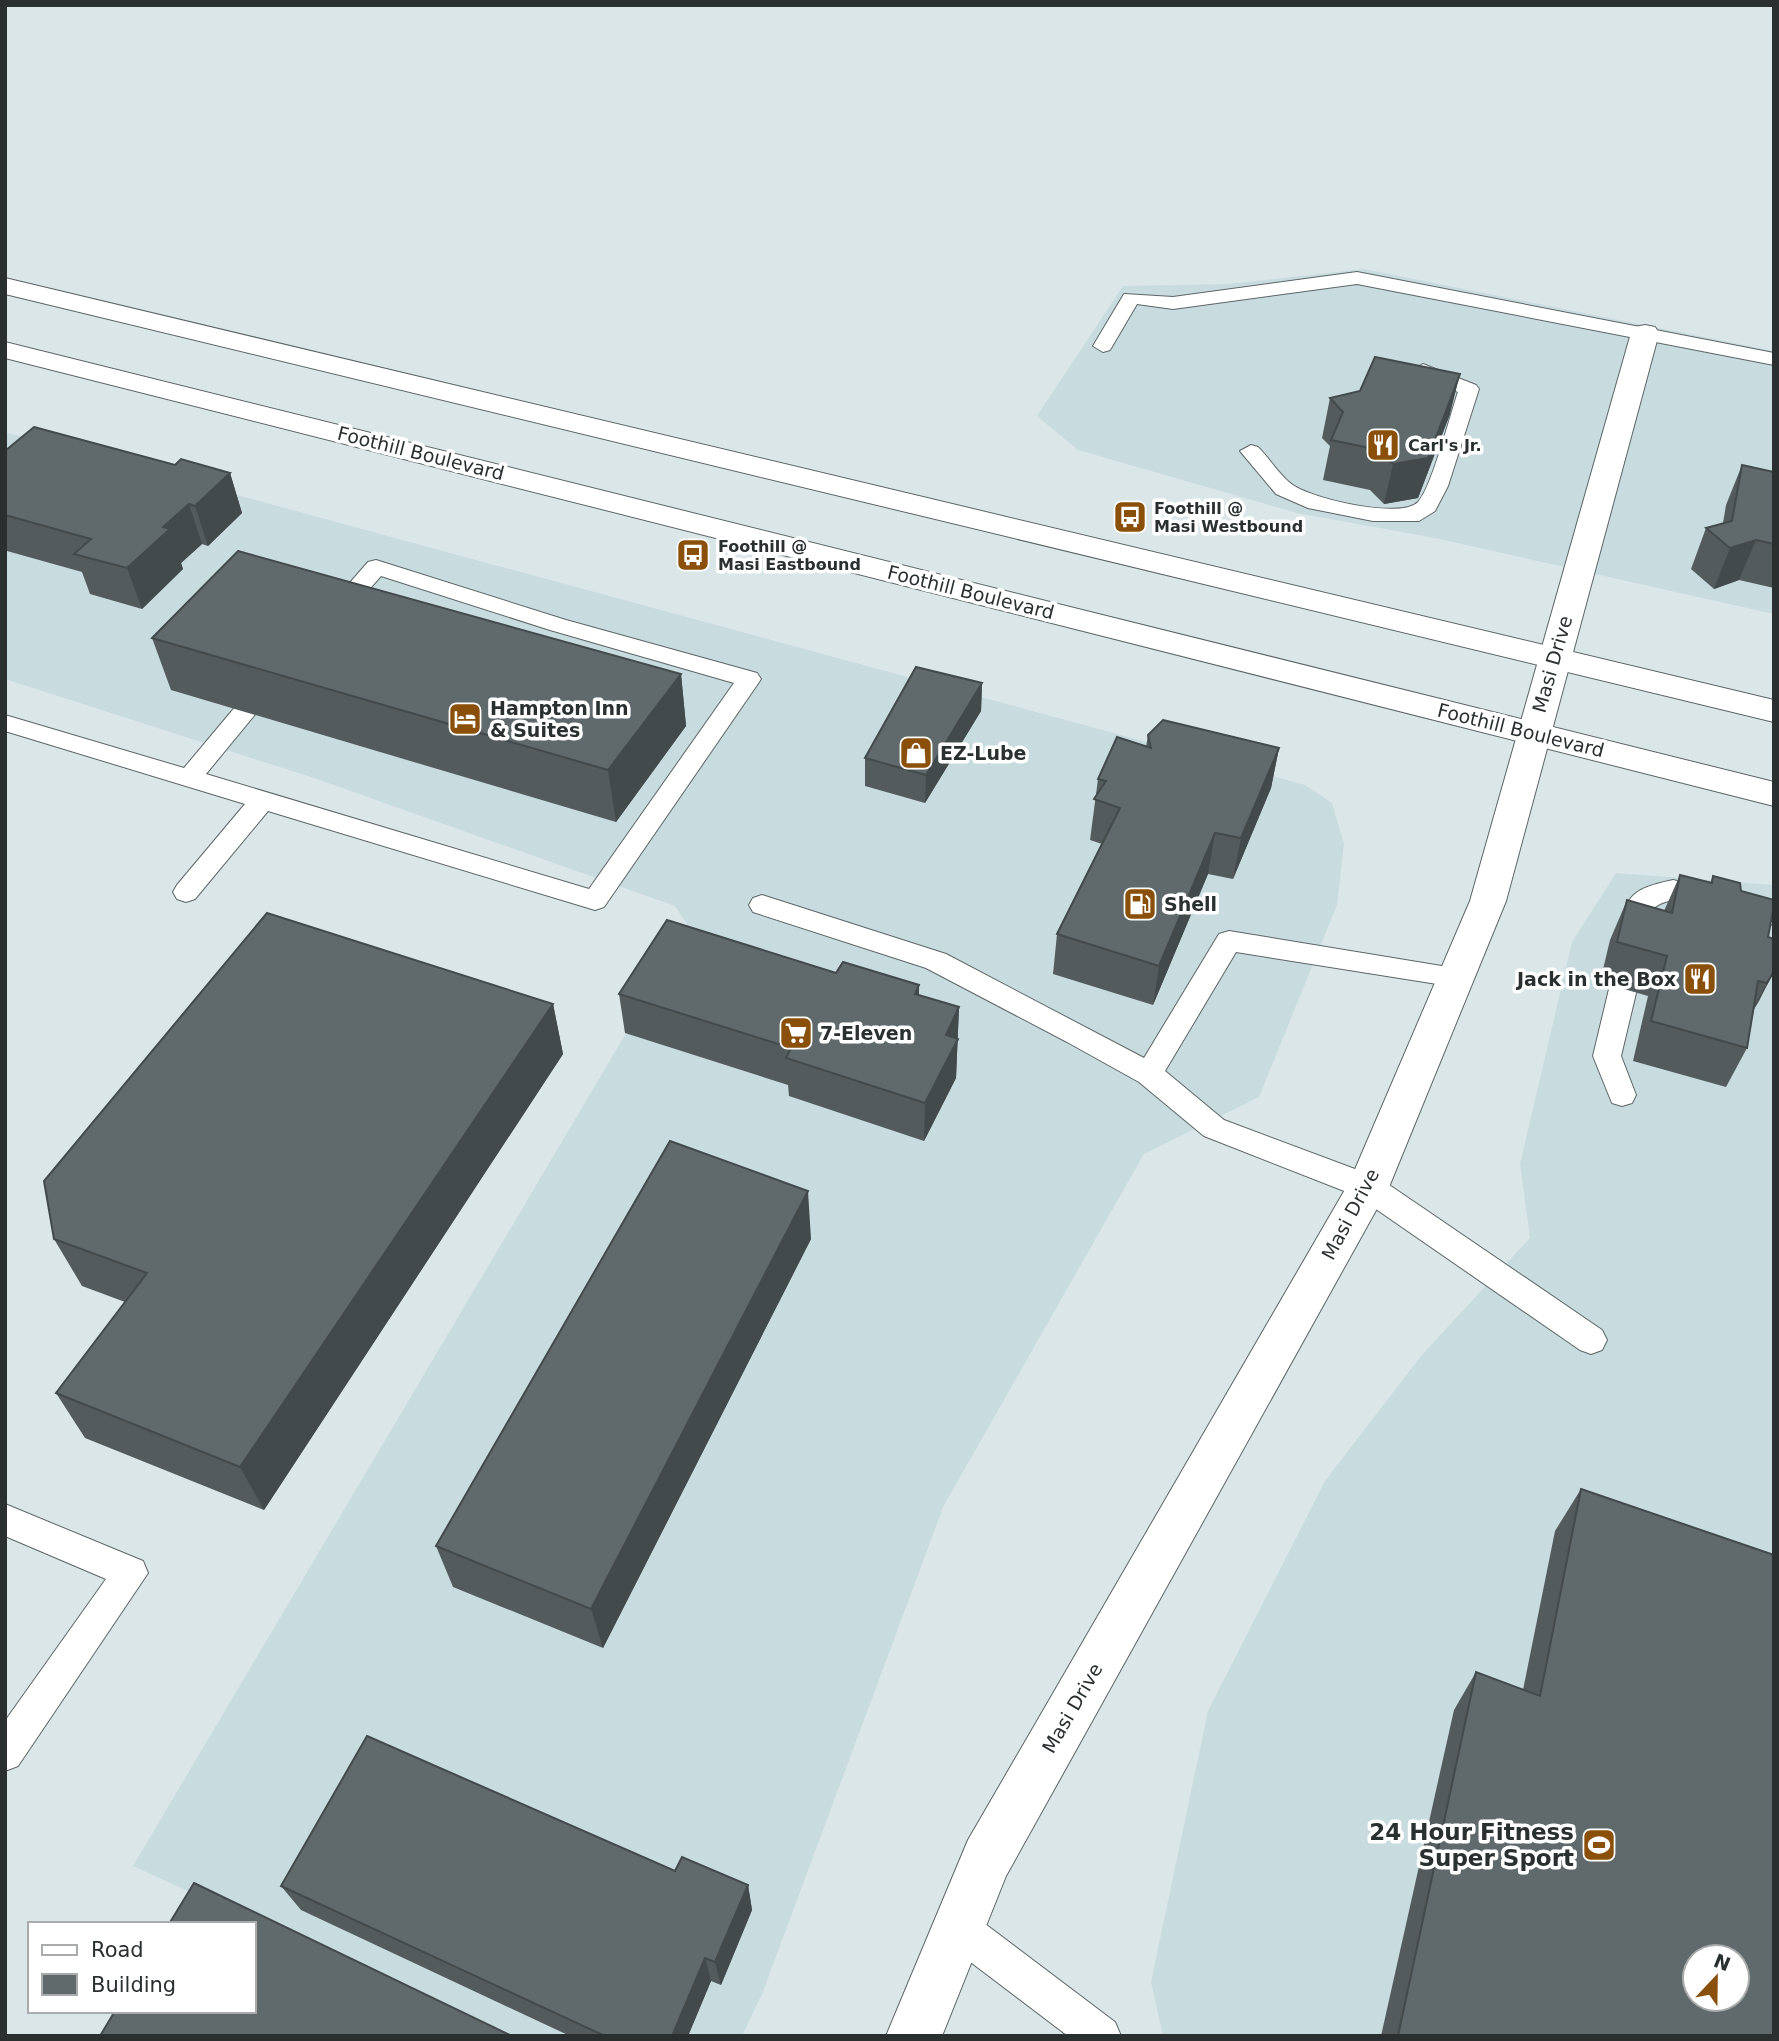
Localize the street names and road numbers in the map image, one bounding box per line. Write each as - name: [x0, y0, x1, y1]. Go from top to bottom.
- street label: Foothill Boulevard: [335, 422, 507, 484]
- street label: Foothill Boulevard: [885, 561, 1057, 623]
- street label: Masi Drive: [1528, 613, 1576, 715]
- street label: Foothill Boulevard: [1435, 699, 1607, 761]
- street label: Masi Drive: [1317, 1165, 1383, 1263]
- street label: Masi Drive: [1037, 1659, 1107, 1757]

